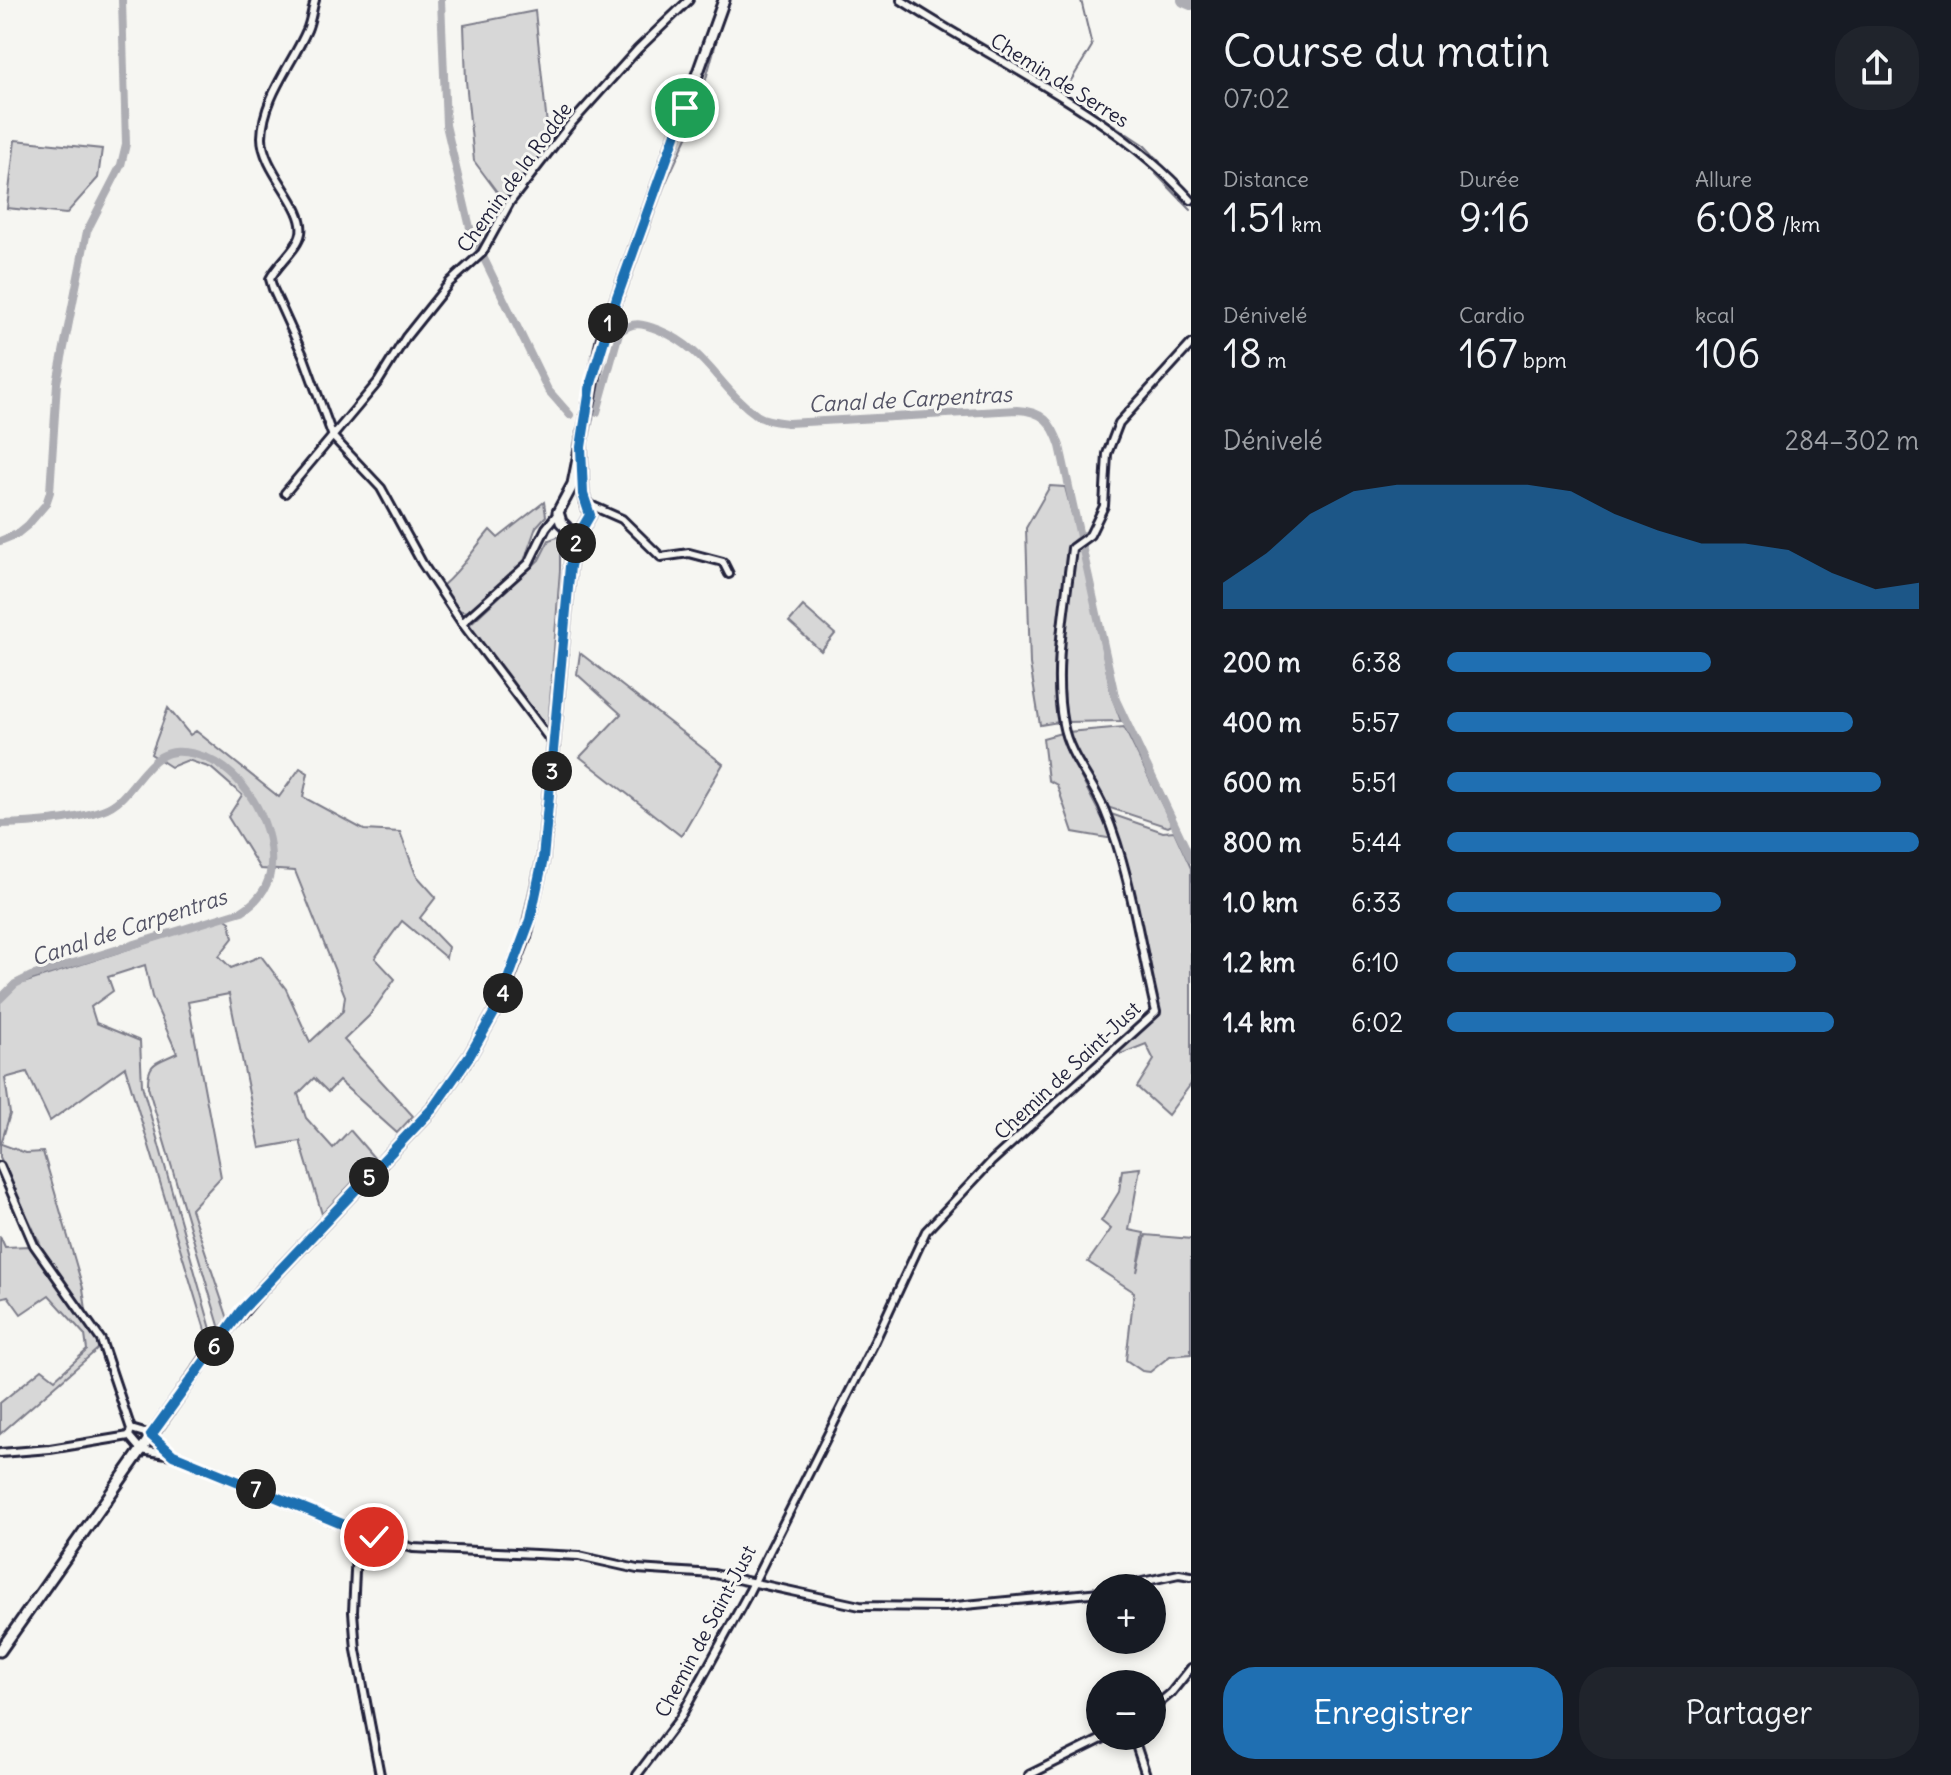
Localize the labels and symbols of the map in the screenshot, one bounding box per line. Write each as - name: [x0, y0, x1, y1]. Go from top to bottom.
- street label: Chemin de Serres: [986, 27, 1134, 133]
- pin: [651, 74, 719, 142]
- street label: Chemin de la Rodde: [451, 97, 577, 257]
- pin: 1: [588, 303, 628, 343]
- water label: Canal de Carpentras: [808, 380, 1014, 418]
- pin: 2: [556, 523, 596, 563]
- pin: 3: [532, 751, 572, 791]
- water label: Canal de Carpentras: [28, 882, 232, 972]
- pin: 4: [483, 973, 523, 1013]
- street label: Chemin de Saint-Just: [989, 996, 1146, 1144]
- pin: 5: [349, 1157, 389, 1197]
- pin: 6: [194, 1326, 234, 1366]
- pin: 7: [236, 1469, 276, 1509]
- pin: [340, 1503, 408, 1571]
- street label: Chemin de Saint-Just: [649, 1541, 761, 1721]

